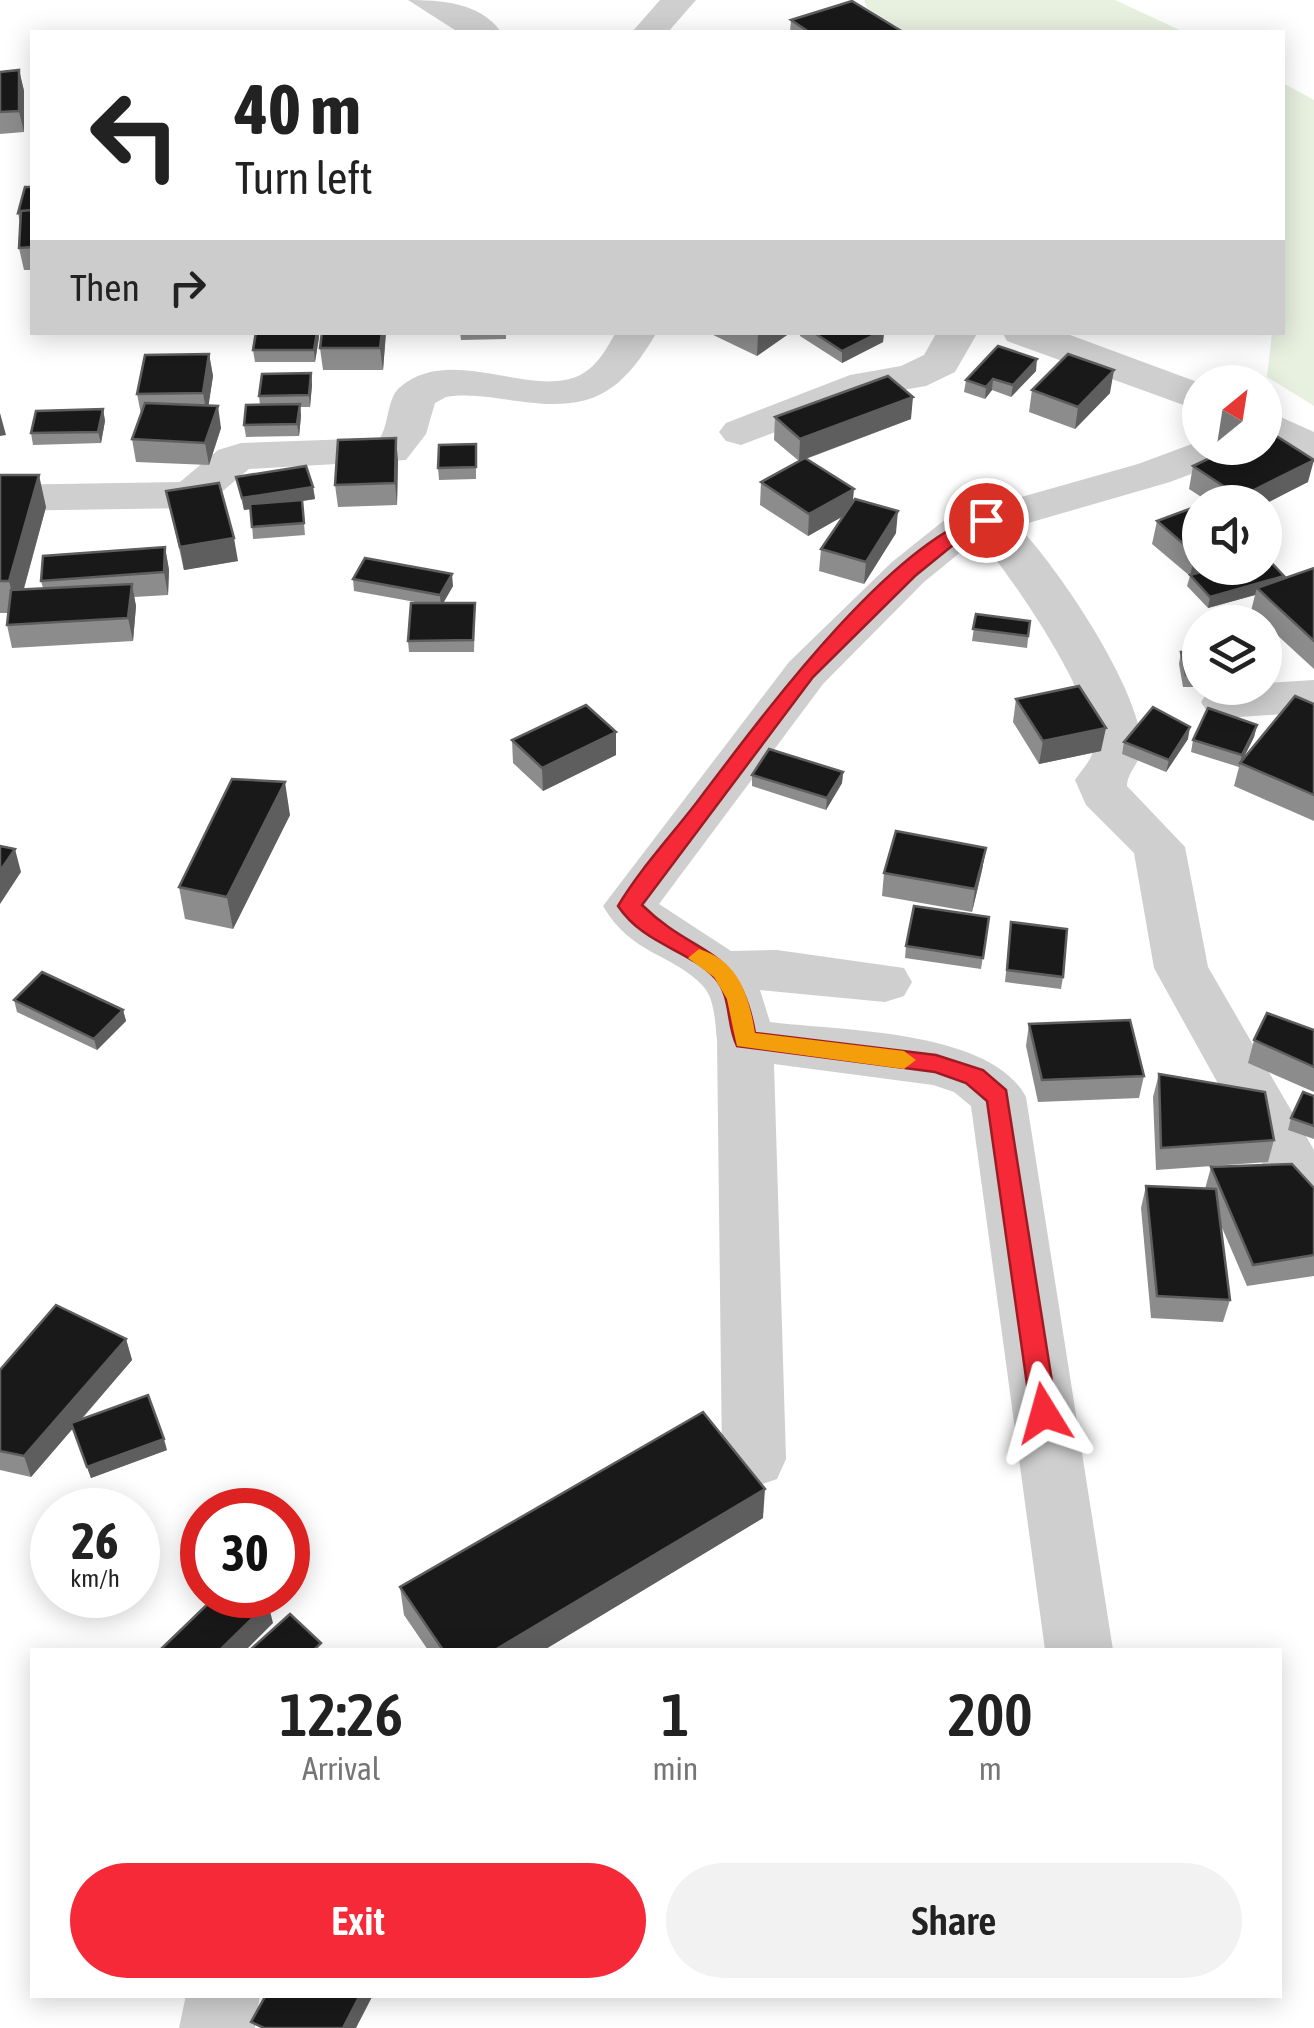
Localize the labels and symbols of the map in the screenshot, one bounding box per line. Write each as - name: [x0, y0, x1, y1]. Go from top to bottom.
- north arrow: [1182, 365, 1282, 465]
- pin: [944, 478, 1029, 563]
- position arrow: [992, 1361, 1096, 1465]
- speed limit sign: 30: [180, 1488, 310, 1618]

